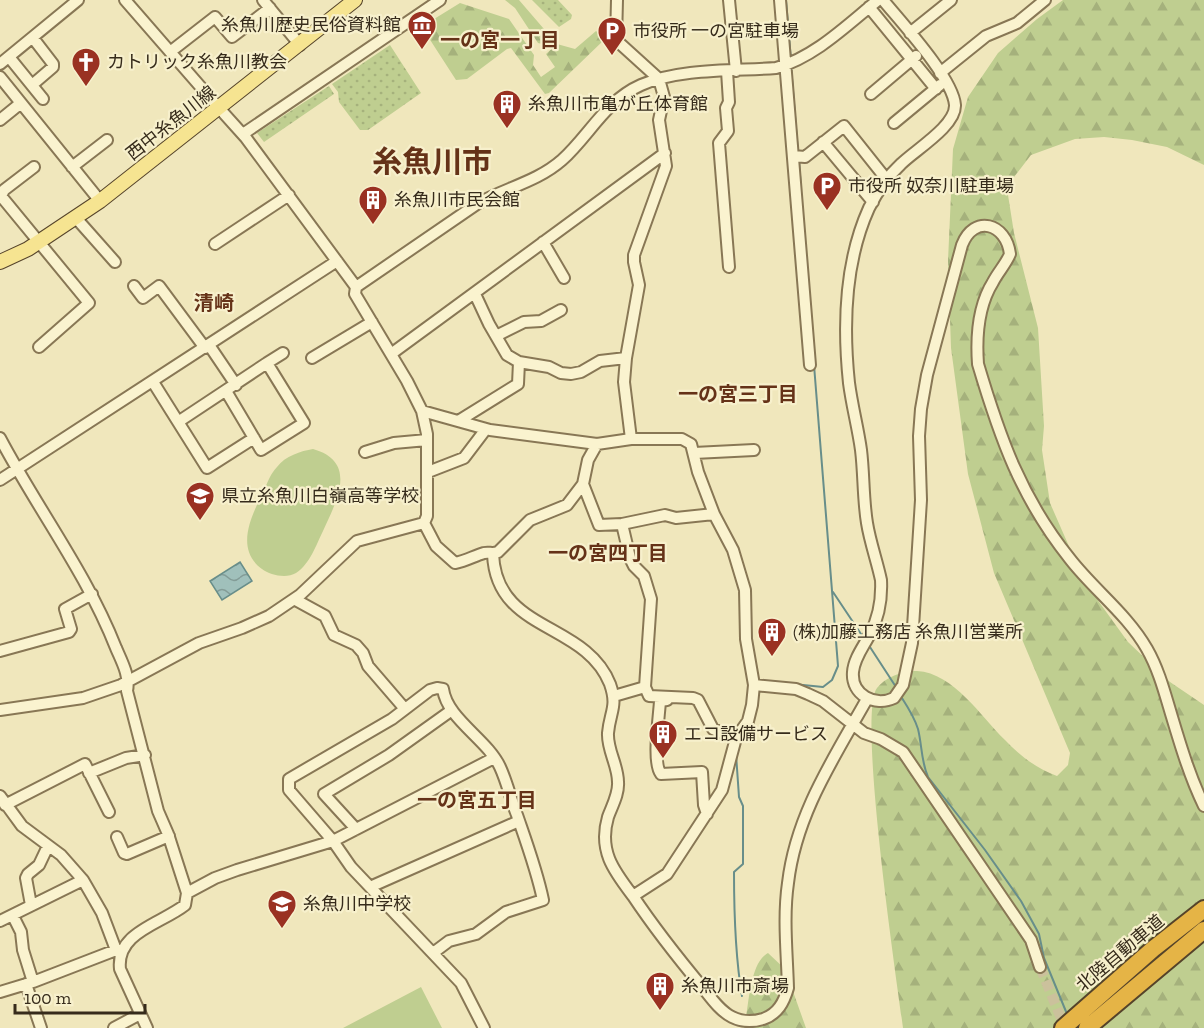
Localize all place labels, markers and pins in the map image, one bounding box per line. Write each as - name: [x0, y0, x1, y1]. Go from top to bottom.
- museum icon: 糸魚川歴史民俗資料館: [406, 9, 438, 51]
- place label: 糸魚川歴史民俗資料館: [221, 14, 401, 36]
- parking icon: 市役所 一の宮駐車場: [596, 15, 628, 57]
- place label: 市役所 一の宮駐車場: [633, 20, 799, 42]
- church icon: カトリック糸魚川教会: [70, 46, 102, 88]
- place label: カトリック糸魚川教会: [107, 51, 287, 73]
- building icon: 糸魚川市亀が丘体育館: [491, 88, 523, 130]
- place label: 糸魚川市亀が丘体育館: [528, 93, 708, 115]
- parking icon: 市役所 奴奈川駐車場: [811, 170, 843, 212]
- place label: 市役所 奴奈川駐車場: [848, 175, 1014, 197]
- building icon: 糸魚川市民会館: [357, 184, 389, 226]
- place label: 糸魚川市民会館: [394, 189, 520, 211]
- school or university icon: 県立糸魚川白嶺高等学校: [184, 480, 216, 522]
- place label: 県立糸魚川白嶺高等学校: [221, 485, 419, 507]
- building icon: (株)加藤工務店 糸魚川営業所: [756, 616, 788, 658]
- place label: (株)加藤工務店 糸魚川営業所: [793, 621, 1023, 643]
- building icon: エコ設備サービス: [647, 718, 679, 760]
- place label: エコ設備サービス: [684, 723, 828, 745]
- school or university icon: 糸魚川中学校: [266, 888, 298, 930]
- place label: 糸魚川中学校: [303, 893, 411, 915]
- building icon: 糸魚川市斎場: [644, 970, 676, 1012]
- place label: 糸魚川市斎場: [681, 975, 789, 997]

